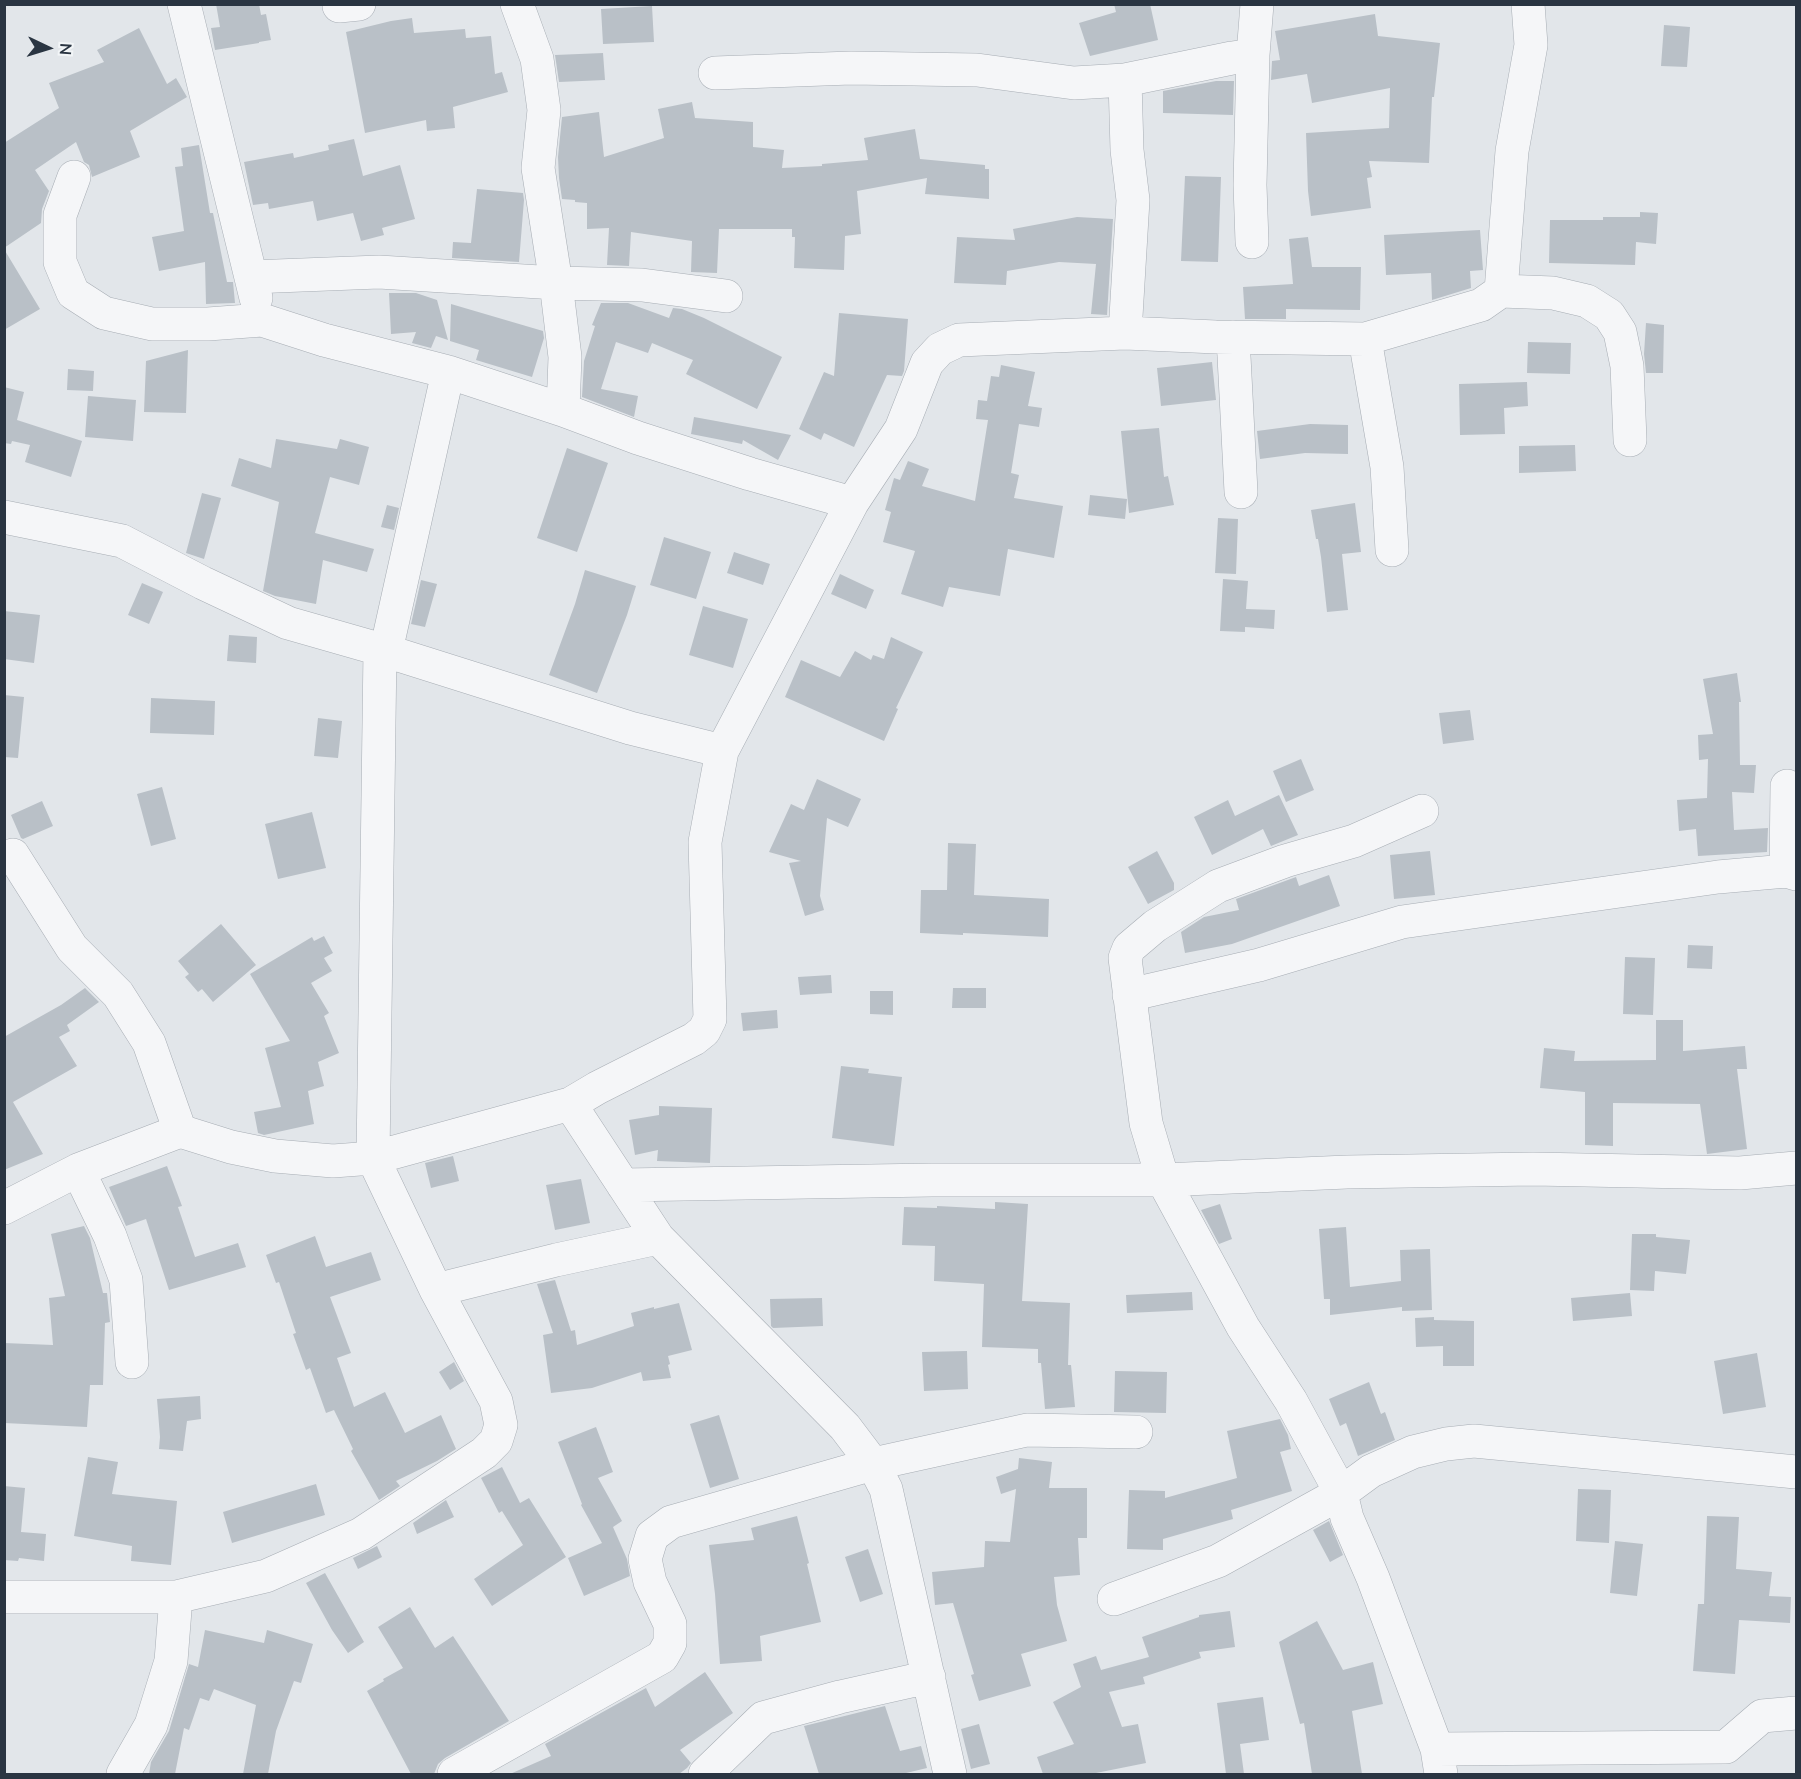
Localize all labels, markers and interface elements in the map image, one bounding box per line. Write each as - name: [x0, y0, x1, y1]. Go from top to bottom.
- north arrow: [18, 18, 78, 78]
- text: N: [56, 43, 76, 56]

